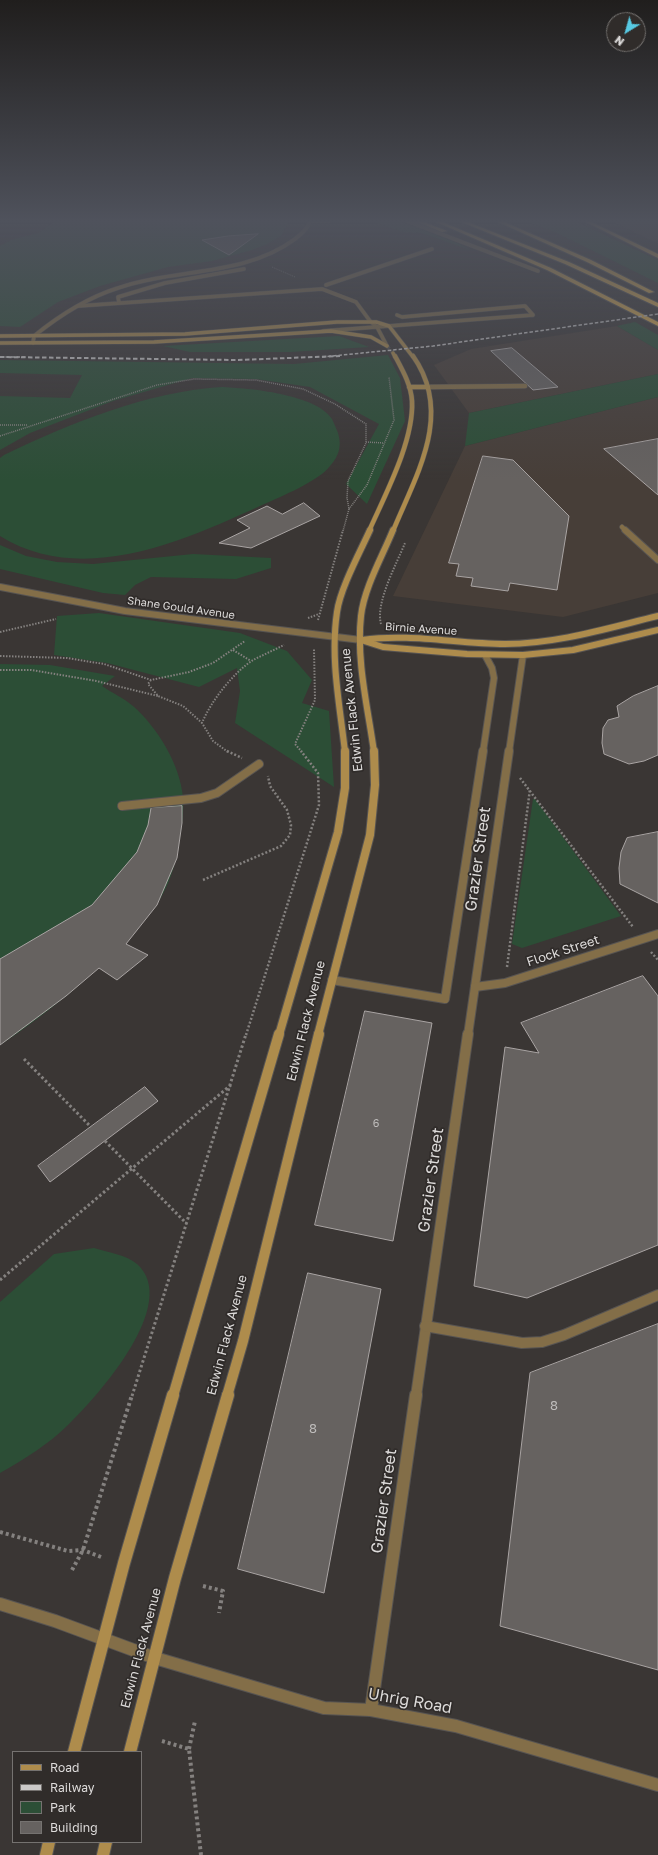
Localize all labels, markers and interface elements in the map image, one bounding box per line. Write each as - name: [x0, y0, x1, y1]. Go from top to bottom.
- north arrow: [606, 12, 646, 52]
- text: N: [612, 33, 626, 49]
- street label: Shane Gould Avenue: [126, 594, 236, 622]
- street label: Birnie Avenue: [384, 620, 458, 638]
- street label: Edwin Flack Avenue: [338, 648, 366, 772]
- street label: Grazier Street: [461, 805, 495, 913]
- street label: Flock Street: [525, 932, 601, 970]
- street label: Edwin Flack Avenue: [283, 959, 329, 1083]
- house number: 6: [373, 1117, 379, 1131]
- street label: Grazier Street: [414, 1126, 448, 1234]
- street label: Edwin Flack Avenue: [203, 1273, 251, 1397]
- house number: 8: [550, 1398, 558, 1414]
- house number: 8: [309, 1421, 317, 1437]
- street label: Grazier Street: [367, 1447, 401, 1555]
- street label: Edwin Flack Avenue: [117, 1586, 165, 1710]
- street label: Uhrig Road: [366, 1684, 454, 1718]
- legend: [12, 1751, 142, 1843]
- text: Road: [50, 1760, 79, 1775]
- text: Railway: [50, 1780, 95, 1795]
- text: Park: [50, 1800, 76, 1815]
- text: Building: [50, 1820, 98, 1835]

